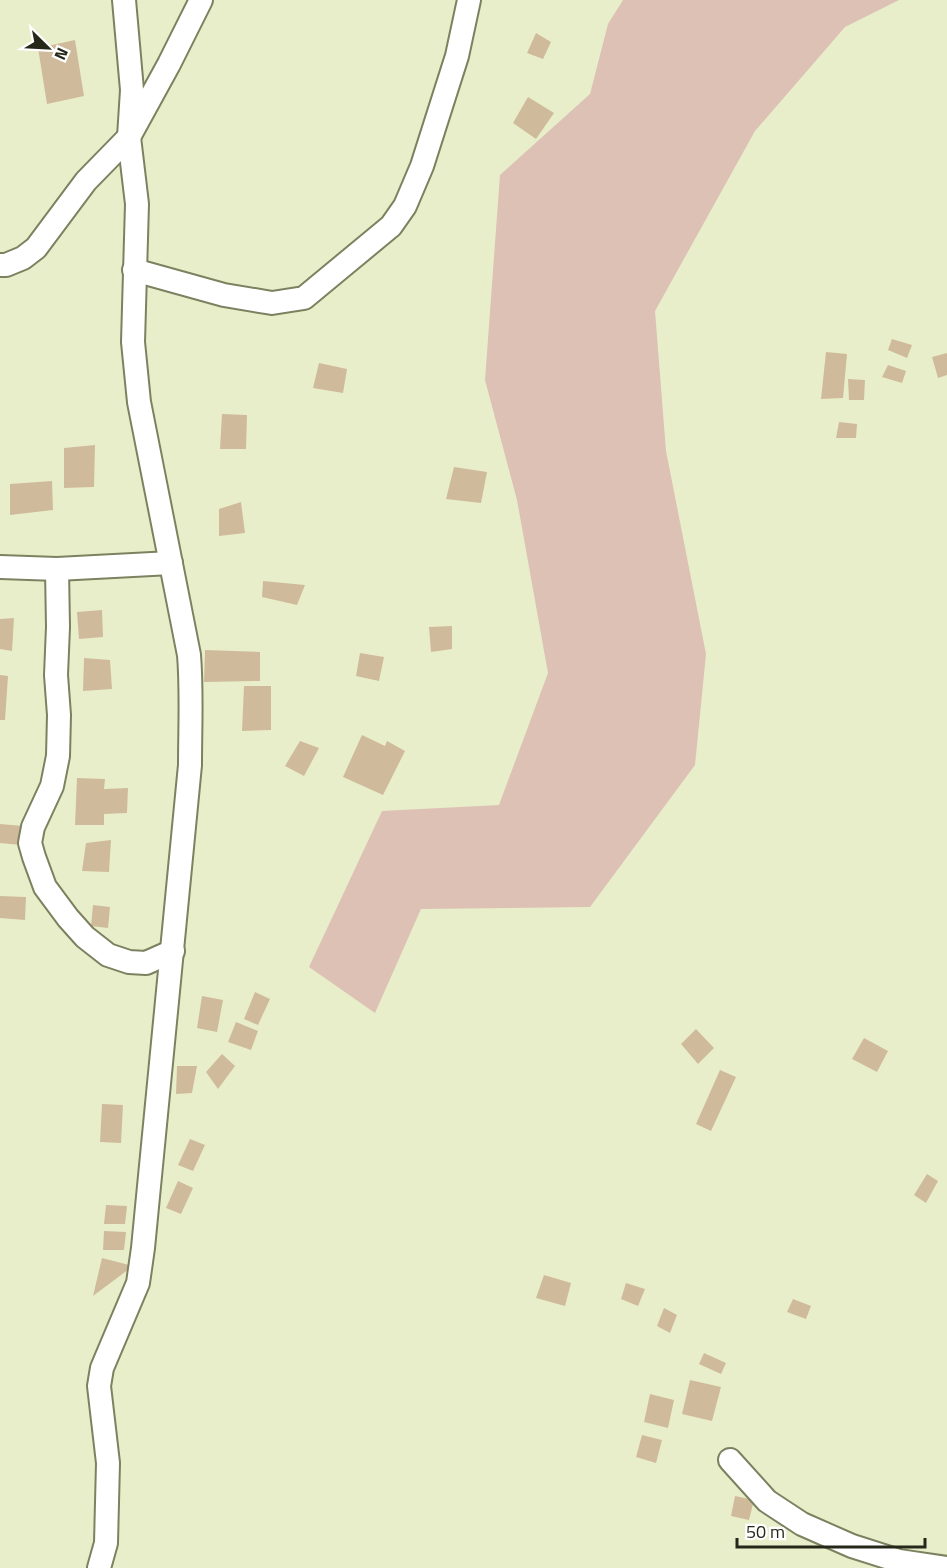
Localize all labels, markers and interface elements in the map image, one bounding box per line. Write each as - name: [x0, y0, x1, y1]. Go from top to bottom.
- north arrow: [18, 18, 78, 78]
- text: N: [48, 44, 75, 64]
- scale bar: [737, 1511, 924, 1549]
- text: 50 m: [746, 1518, 785, 1545]

